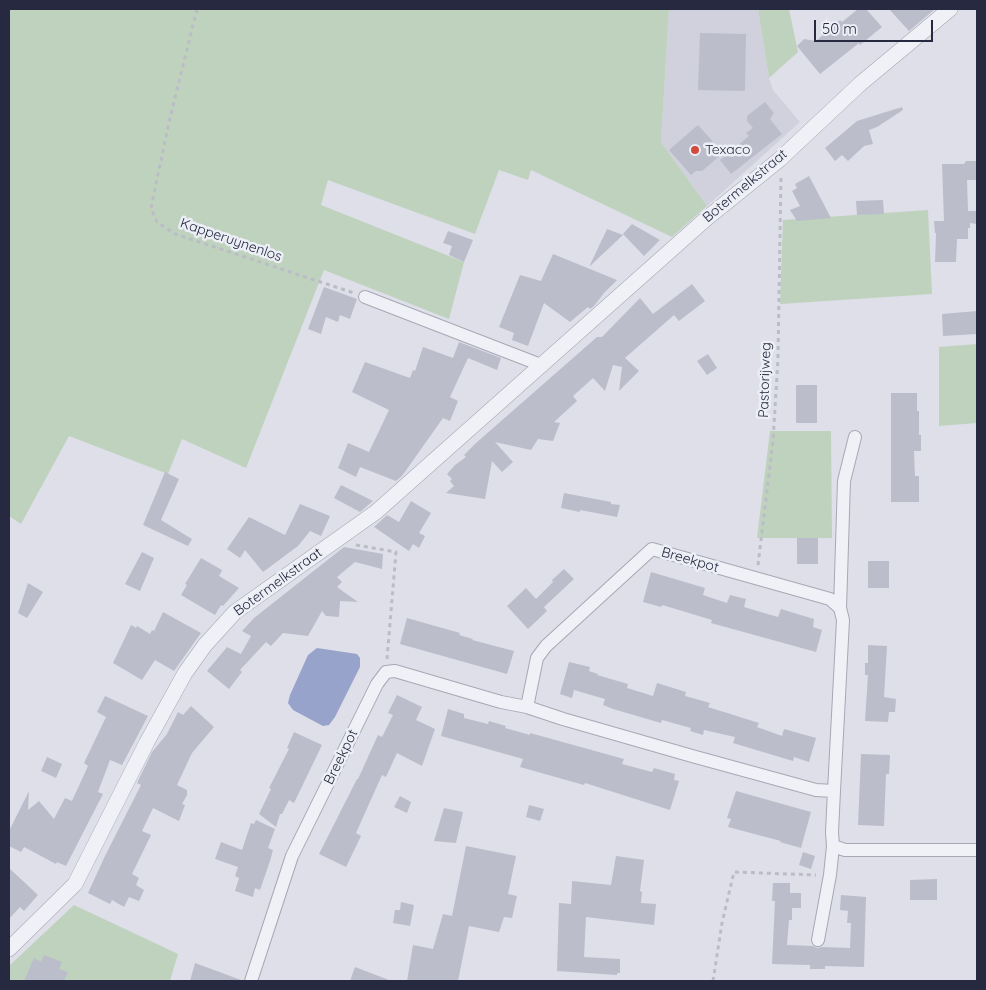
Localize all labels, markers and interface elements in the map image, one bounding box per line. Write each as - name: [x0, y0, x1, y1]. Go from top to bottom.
- scale bar: [816, 10, 935, 42]
- text: 50 m: [822, 19, 857, 38]
- place label: Texaco: [705, 142, 751, 158]
- marker: Texaco: [689, 144, 701, 156]
- street label: Botermelkstraat: [699, 146, 791, 226]
- street label: Kapperuynenlos: [178, 215, 284, 265]
- street label: Pastorijweg: [755, 342, 775, 418]
- street label: Botermelkstraat: [230, 544, 326, 620]
- street label: Breekpot: [659, 544, 721, 576]
- street label: Breekpot: [320, 727, 362, 787]

